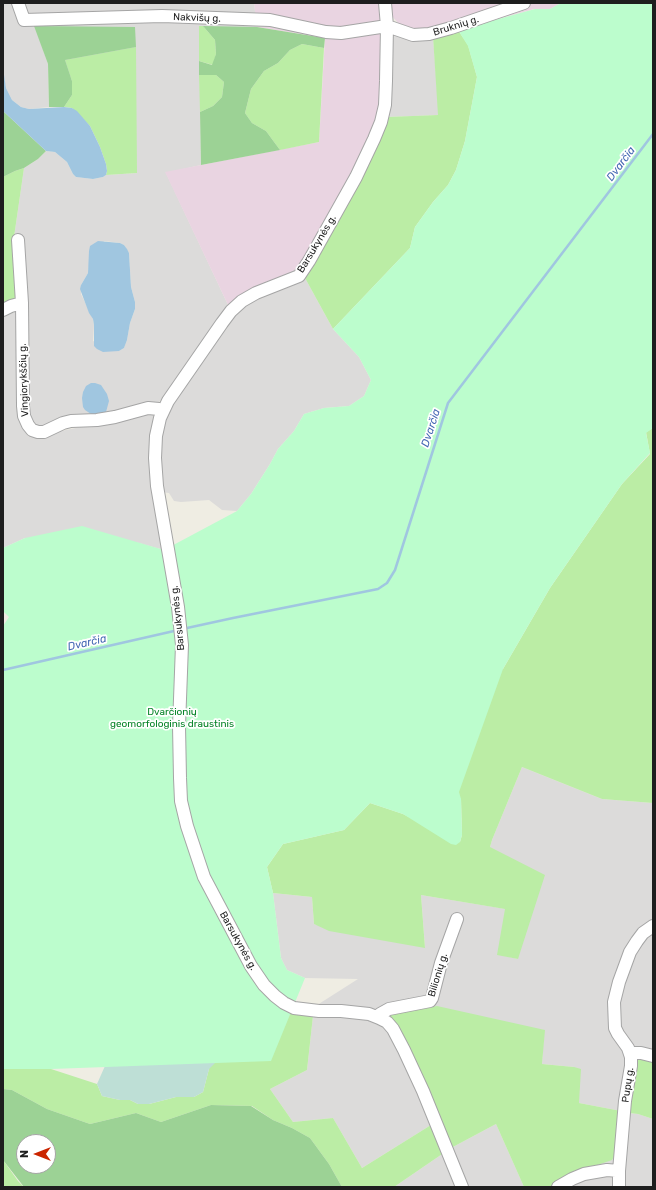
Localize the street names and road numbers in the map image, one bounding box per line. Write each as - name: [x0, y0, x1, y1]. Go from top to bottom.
- street label: Nakvišų g.: [173, 11, 221, 25]
- street label: Bruknių g.: [432, 13, 480, 39]
- street label: Barsukynės g.: [295, 213, 339, 275]
- street label: Vingiorykščių g.: [17, 343, 31, 417]
- street label: Barsukynės g.: [169, 585, 187, 651]
- street label: Barsukynės g.: [217, 909, 259, 973]
- street label: Bilionių g.: [426, 952, 450, 998]
- street label: Pupų g.: [620, 1067, 636, 1103]

